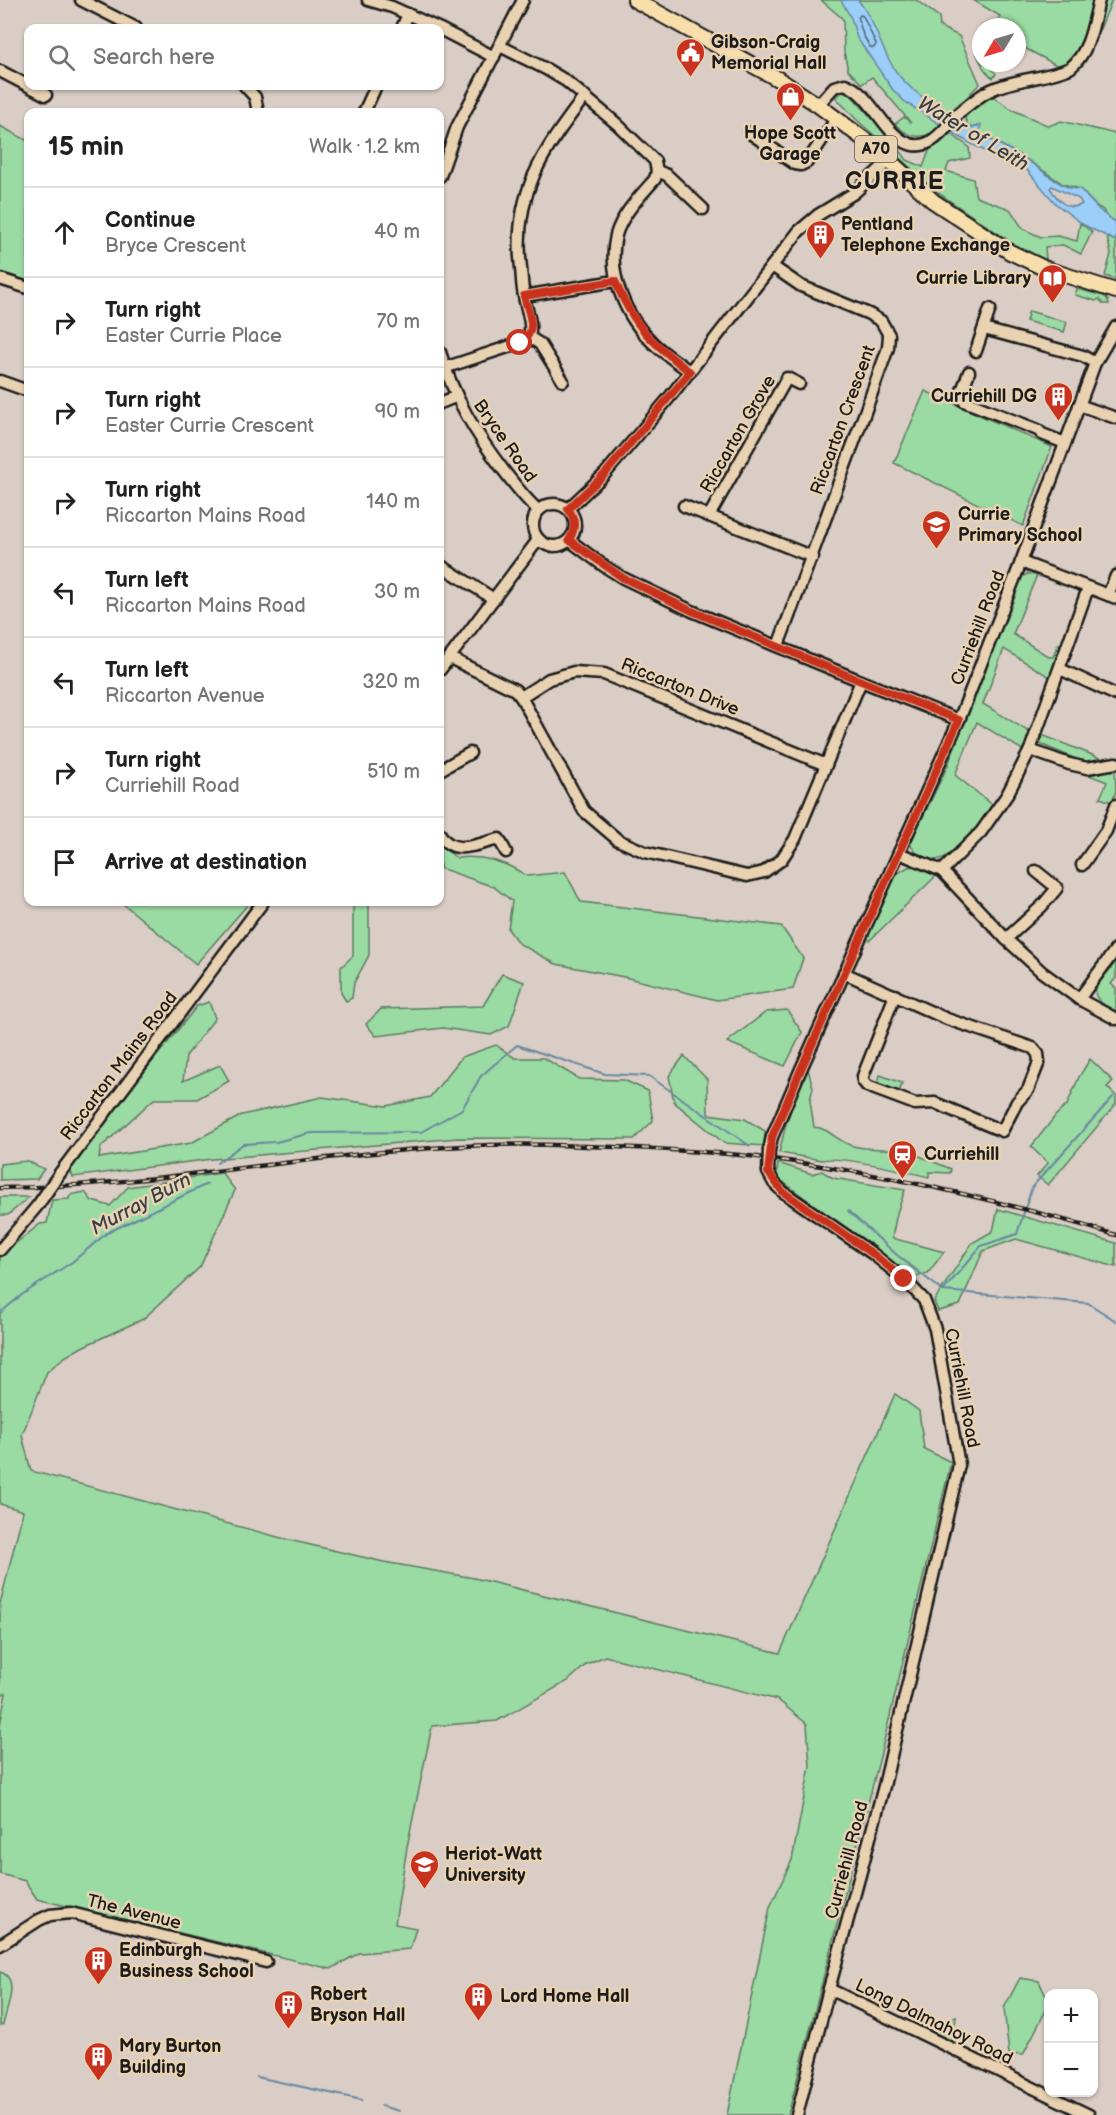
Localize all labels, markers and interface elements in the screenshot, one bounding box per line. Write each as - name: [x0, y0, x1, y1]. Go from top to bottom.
- north arrow: [972, 18, 1026, 72]
- search box: [24, 24, 444, 90]
- place label: Gibson-Craig Memorial Hall: [711, 32, 826, 74]
- public building icon: Gibson-Craig Memorial Hall: [674, 36, 706, 78]
- icon: search: [45, 41, 78, 74]
- text: Search here: [93, 44, 215, 71]
- shop icon: Hope Scott Garage: [774, 80, 806, 122]
- water label: Water of Leith: [913, 91, 1033, 177]
- place label: Hope Scott Garage: [744, 123, 836, 165]
- text: 15 min: [48, 132, 124, 163]
- text: Walk · 1.2 km: [309, 135, 420, 159]
- road number: A70: [855, 136, 897, 162]
- district label: CURRIE: [845, 167, 945, 196]
- text: Continue: [105, 207, 195, 234]
- place label: Pentland Telephone Exchange: [841, 214, 1010, 256]
- icon: ahead: [48, 216, 81, 249]
- building icon: Pentland Telephone Exchange: [804, 218, 836, 260]
- text: 40 m: [374, 220, 420, 244]
- text: Bryce Crescent: [105, 234, 246, 258]
- library icon: Currie Library: [1036, 262, 1068, 304]
- place label: Currie Library: [916, 268, 1032, 289]
- text: Turn right: [105, 297, 201, 324]
- icon: right: [48, 306, 81, 339]
- text: 70 m: [376, 310, 420, 334]
- text: Easter Currie Place: [105, 324, 282, 348]
- route start: [506, 329, 532, 355]
- street label: Riccarton Crescent: [806, 342, 880, 498]
- street label: Riccarton Grove: [696, 371, 780, 496]
- building icon: Curriehill DG: [1042, 380, 1074, 422]
- place label: Curriehill DG: [931, 386, 1037, 407]
- text: Turn right: [105, 387, 201, 414]
- icon: right: [48, 396, 81, 429]
- street label: Bryce Road: [469, 396, 541, 486]
- text: 90 m: [375, 400, 420, 424]
- text: Easter Currie Crescent: [105, 414, 314, 438]
- text: Turn right: [105, 477, 201, 504]
- icon: right: [48, 486, 81, 519]
- text: 140 m: [366, 490, 420, 514]
- text: Riccarton Mains Road: [105, 504, 306, 528]
- place label: Currie Primary School: [958, 504, 1082, 546]
- school or university icon: Currie Primary School: [921, 508, 953, 550]
- text: Turn left: [105, 567, 189, 594]
- street label: Curriehill Road: [946, 568, 1010, 688]
- icon: left: [48, 576, 81, 609]
- text: 30 m: [374, 580, 420, 604]
- text: Riccarton Mains Road: [105, 594, 306, 618]
- street label: Riccarton Drive: [618, 654, 742, 720]
- text: Turn left: [105, 657, 189, 684]
- icon: left: [48, 666, 81, 699]
- text: 320 m: [362, 670, 420, 694]
- text: Riccarton Avenue: [105, 684, 265, 708]
- text: Turn right: [105, 747, 201, 774]
- icon: right: [48, 756, 81, 789]
- text: 510 m: [367, 760, 420, 784]
- text: Curriehill Road: [105, 774, 240, 798]
- icon: arrive: [48, 846, 81, 879]
- text: Arrive at destination: [105, 849, 307, 876]
- street label: Riccarton Mains Road: [56, 988, 182, 1144]
- station icon: Curriehill: [887, 1138, 919, 1180]
- place label: Curriehill: [924, 1144, 999, 1165]
- water label: Murray Burn: [87, 1168, 195, 1240]
- route end: [890, 1265, 916, 1291]
- street label: Curriehill Road: [940, 1326, 984, 1450]
- street label: Curriehill Road: [821, 1799, 873, 1921]
- place label: Heriot-Watt University: [445, 1844, 542, 1886]
- school or university icon: Heriot-Watt University: [408, 1848, 440, 1890]
- street label: The Avenue: [85, 1890, 184, 1934]
- place label: Edinburgh Business School: [119, 1940, 254, 1982]
- building icon: Edinburgh Business School: [82, 1944, 114, 1986]
- street label: Long Dalmahoy Road: [852, 1975, 1016, 2069]
- building icon: Lord Home Hall: [463, 1980, 495, 2022]
- place label: Robert Bryson Hall: [310, 1984, 405, 2026]
- place label: Lord Home Hall: [500, 1986, 629, 2007]
- building icon: Robert Bryson Hall: [273, 1988, 305, 2030]
- map controls: [1044, 1989, 1098, 2097]
- button: +: [1044, 1989, 1098, 2043]
- place label: Mary Burton Building: [119, 2036, 221, 2078]
- building icon: Mary Burton Building: [82, 2040, 114, 2082]
- button: −: [1044, 2043, 1098, 2097]

